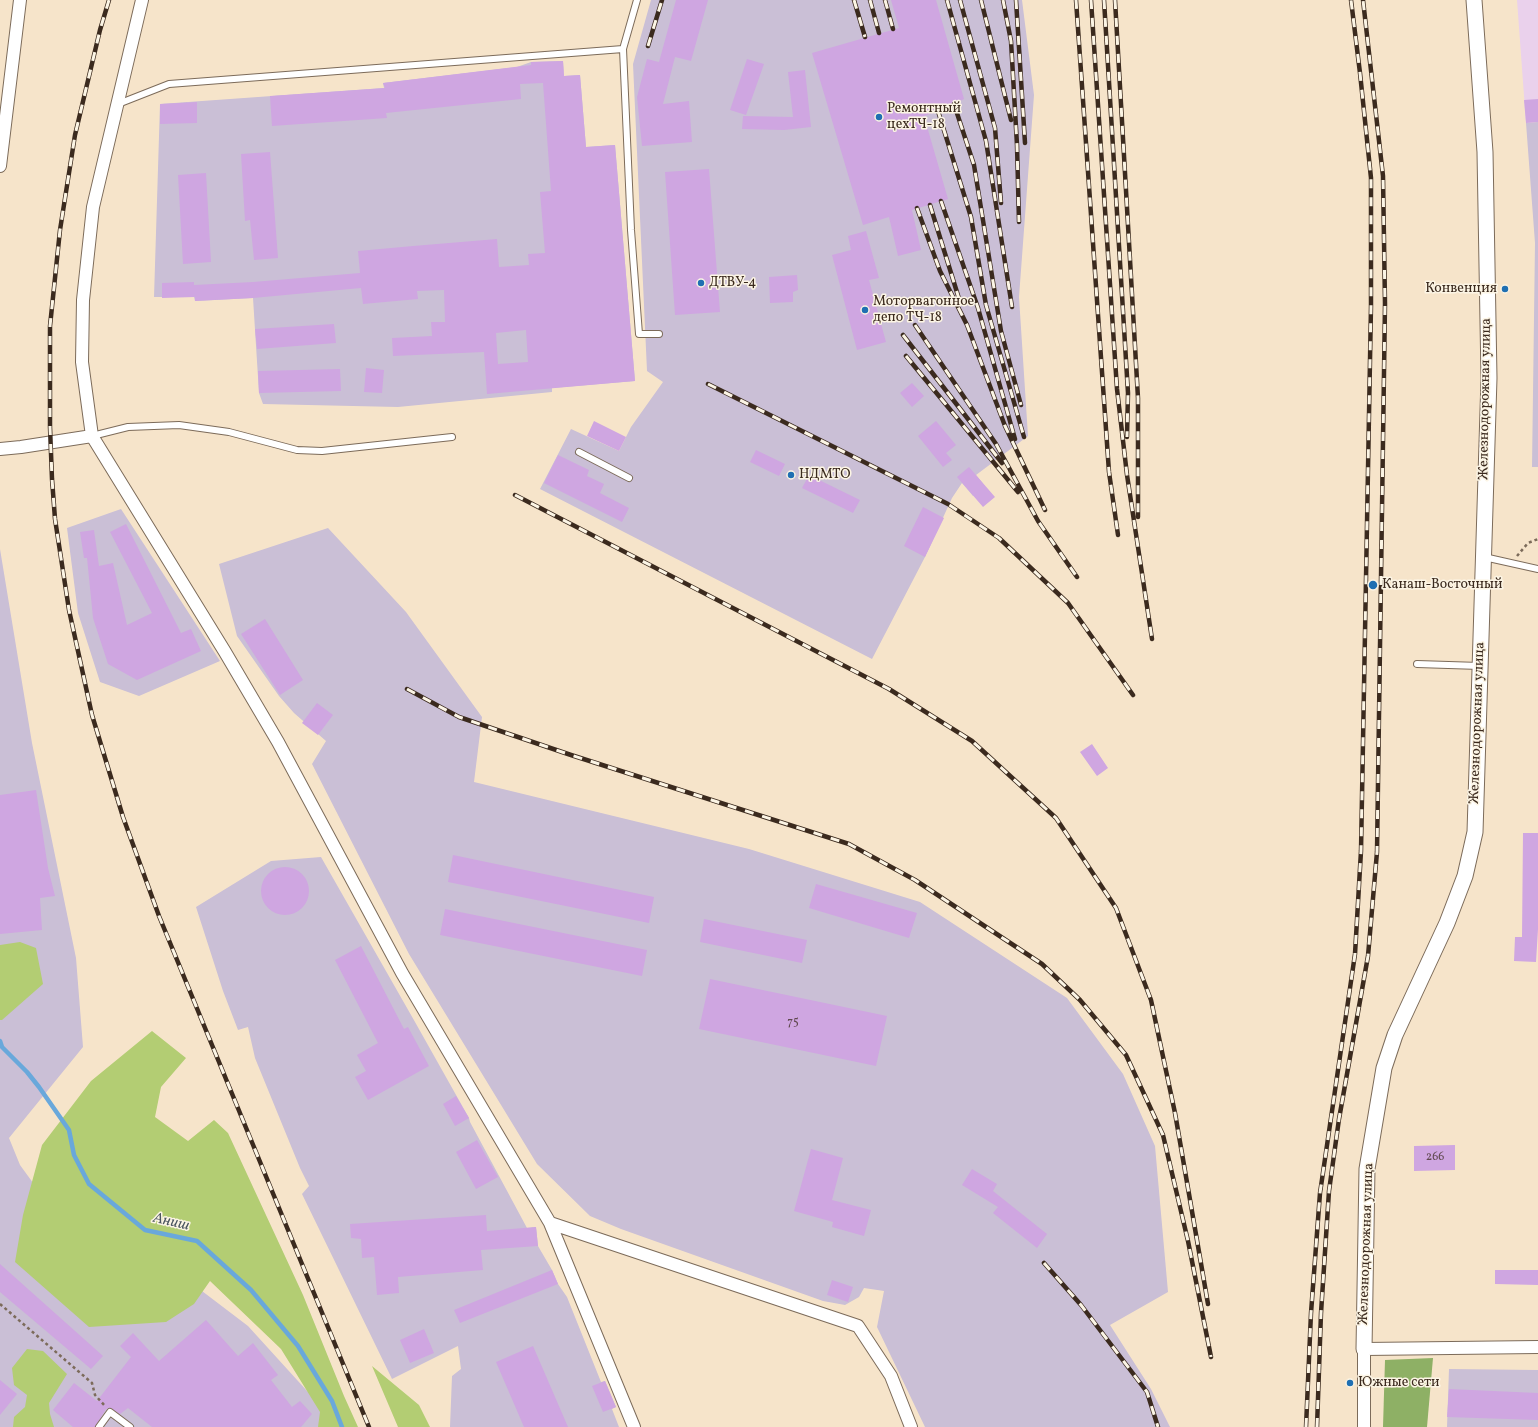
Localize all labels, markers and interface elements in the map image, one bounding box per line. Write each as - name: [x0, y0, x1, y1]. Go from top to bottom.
- place label: Ремонтный цехТЧ-18: [887, 101, 961, 134]
- marker: Ремонтный цехТЧ-18: [874, 112, 884, 122]
- place label: ДТВУ-4: [709, 275, 756, 291]
- marker: ДТВУ-4: [696, 278, 706, 288]
- place label: Конвенция: [1425, 281, 1497, 297]
- marker: Конвенция: [1500, 284, 1510, 294]
- place label: Моторвагонное депо ТЧ-18: [873, 294, 974, 326]
- marker: Моторвагонное депо ТЧ-18: [860, 305, 870, 315]
- street label: Железнодорожная улица: [1476, 318, 1496, 480]
- place label: НДМТО: [799, 467, 850, 483]
- marker: НДМТО: [786, 470, 796, 480]
- place label: Канаш-Восточный: [1382, 577, 1502, 593]
- marker: Канаш-Восточный: [1367, 579, 1379, 591]
- street label: Железнодорожная улица: [1467, 642, 1489, 804]
- house number: 75: [787, 1016, 799, 1030]
- house number: 266: [1426, 1151, 1444, 1165]
- street label: Железнодорожная улица: [1356, 1163, 1378, 1325]
- water label: Аниш: [151, 1210, 191, 1236]
- place label: Южные сети: [1358, 1375, 1440, 1391]
- marker: Южные сети: [1345, 1378, 1355, 1388]

